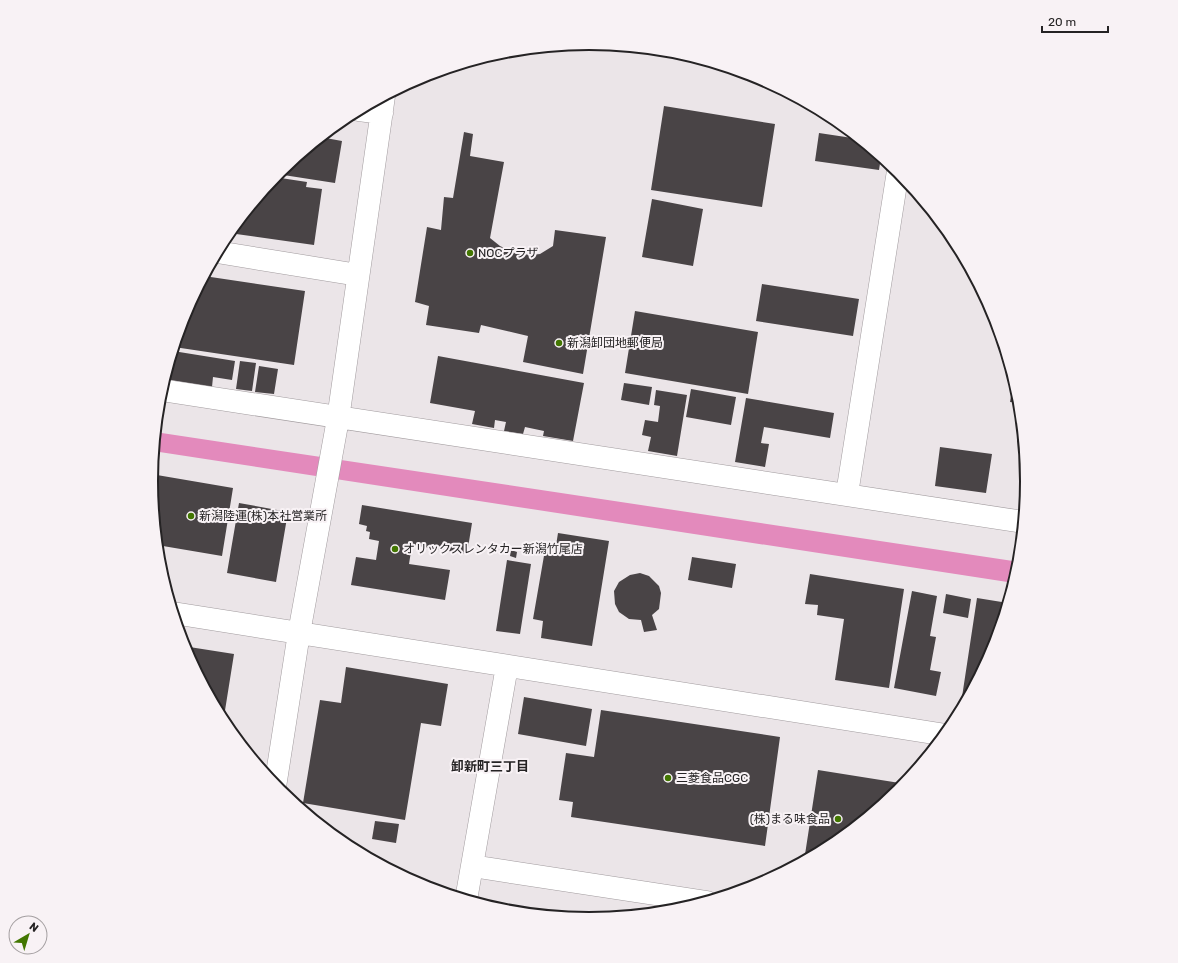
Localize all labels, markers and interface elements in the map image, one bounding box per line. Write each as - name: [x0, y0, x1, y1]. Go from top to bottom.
- scale bar: [1042, 8, 1108, 34]
- text: 20 m: [1048, 15, 1076, 29]
- place label: NOCプラザ: [478, 246, 538, 260]
- marker: NOCプラザ: [465, 248, 475, 258]
- place label: 新潟卸団地郵便局: [567, 336, 663, 350]
- marker: 新潟卸団地郵便局: [554, 338, 564, 348]
- place label: 新潟陸運(株)本社営業所: [199, 509, 327, 523]
- marker: 新潟陸運(株)本社営業所: [186, 511, 196, 521]
- place label: オリックスレンタカー新潟竹尾店: [403, 542, 583, 556]
- marker: オリックスレンタカー新潟竹尾店: [390, 544, 400, 554]
- district label: 卸新町三丁目: [451, 759, 529, 774]
- place label: 三菱食品CGC: [676, 771, 748, 785]
- marker: 三菱食品CGC: [663, 773, 673, 783]
- place label: (株)まる味食品: [750, 812, 830, 826]
- marker: (株)まる味食品: [833, 814, 843, 824]
- north arrow: [8, 915, 48, 955]
- text: N: [27, 920, 41, 935]

